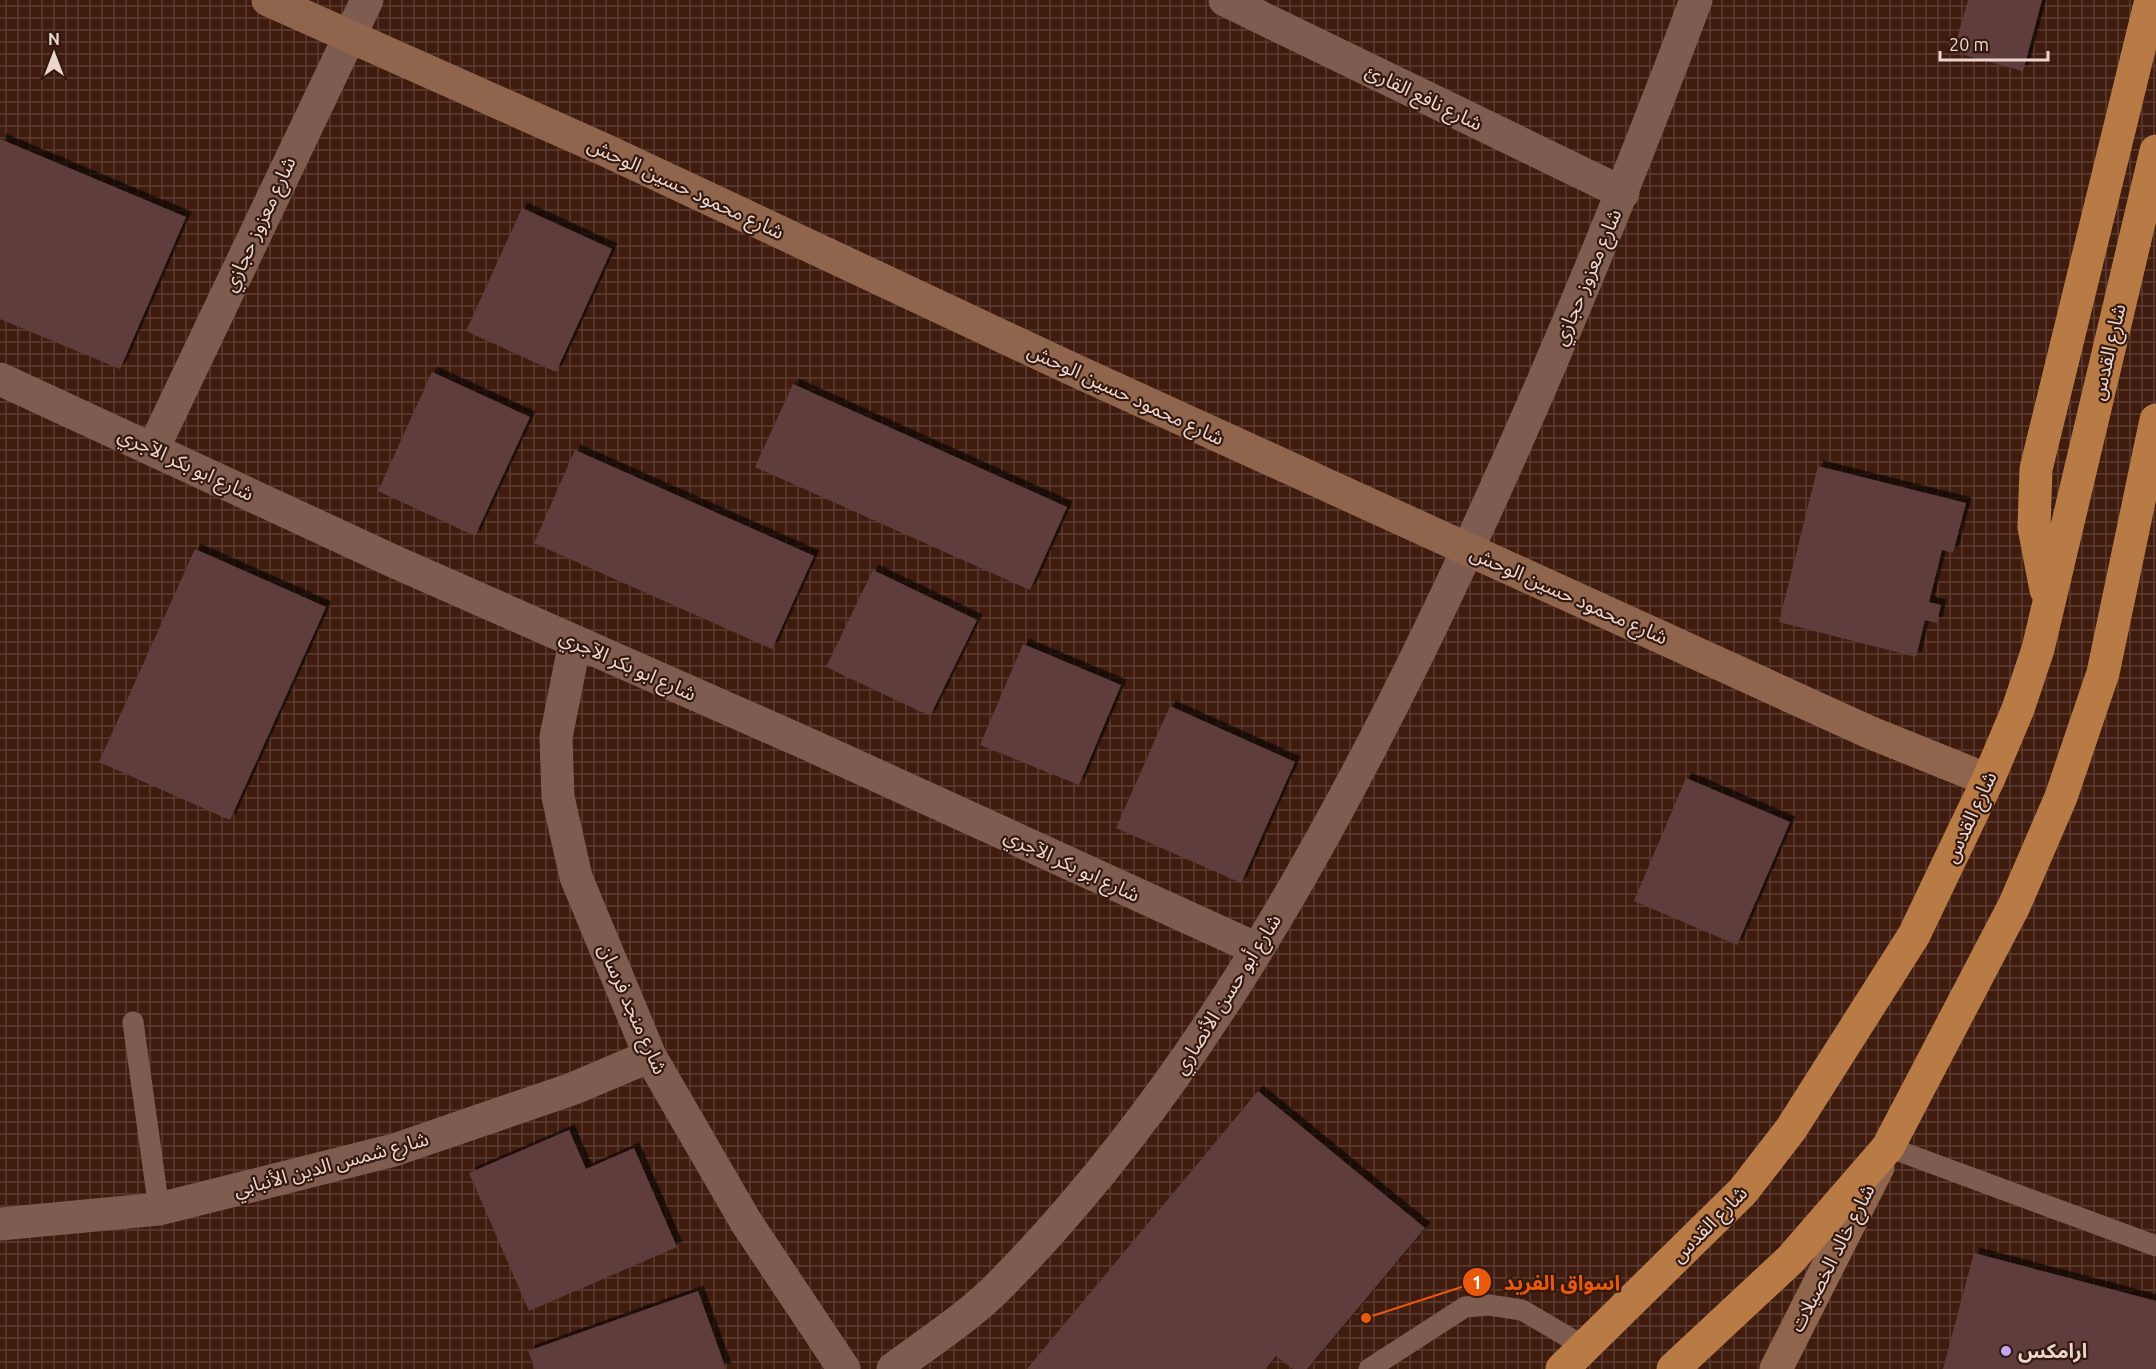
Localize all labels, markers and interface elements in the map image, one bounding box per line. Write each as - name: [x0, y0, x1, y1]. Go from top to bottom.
- north arrow: [24, 24, 84, 84]
- scale bar: [1940, 24, 2048, 62]
- text: N: [48, 30, 60, 48]
- text: 20 m: [1949, 34, 1989, 54]
- street label: شارع نافع القارئ: [1360, 58, 1486, 138]
- street label: شارع محمود حسين الوحش: [583, 132, 788, 247]
- street label: شارع معزوز حجازي: [217, 153, 304, 297]
- street label: شارع معزوز حجازي: [1547, 205, 1630, 350]
- street label: شارع القدس: [2085, 301, 2134, 403]
- street label: شارع محمود حسين الوحش: [1023, 338, 1228, 453]
- street label: شارع ابو بكر الآجري: [113, 422, 258, 509]
- street label: شارع محمود حسين الوحش: [1465, 541, 1672, 652]
- street label: شارع ابو بكر الآجري: [554, 624, 700, 709]
- street label: شارع القدس: [1938, 767, 2004, 868]
- street label: شارع ابو بكر الآجري: [999, 823, 1144, 910]
- street label: شارع أبو حسن الأنصاري: [1168, 909, 1289, 1081]
- street label: شارع منجد فرسان: [591, 940, 673, 1079]
- street label: شارع شمس الدين الأنبابي: [231, 1126, 432, 1205]
- street label: شارع خالد الخصيلات: [1784, 1180, 1882, 1337]
- street label: شارع القدس: [1666, 1181, 1754, 1269]
- callout: اسواق الفريد: [1462, 1263, 1633, 1302]
- text: اسواق الفريد: [1504, 1270, 1620, 1295]
- text: 1: [1472, 1272, 1482, 1292]
- place label: ارامكس: [2018, 1339, 2087, 1363]
- marker: ارامكس: [1999, 1344, 2013, 1358]

